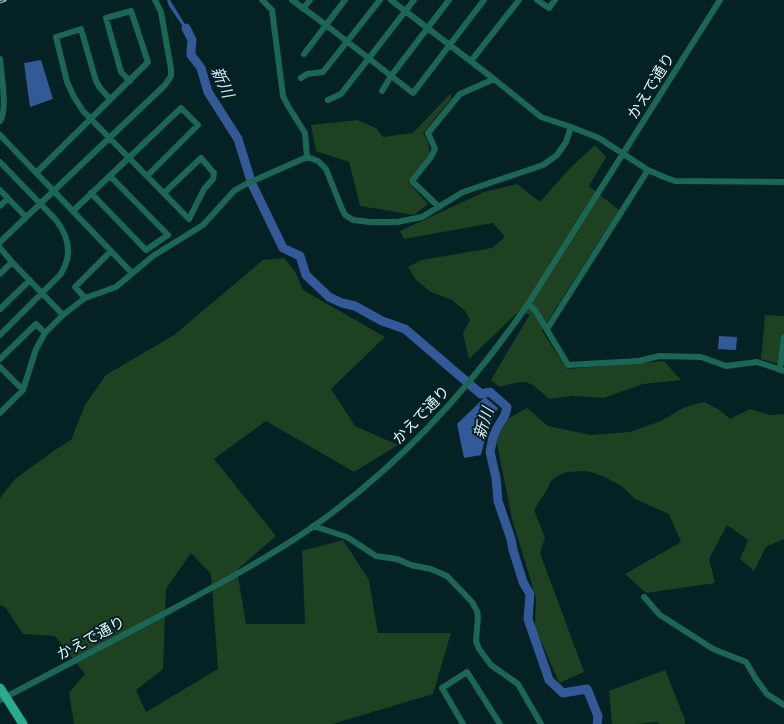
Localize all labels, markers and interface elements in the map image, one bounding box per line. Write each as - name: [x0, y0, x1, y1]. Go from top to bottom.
- street label: かえで通り: [622, 49, 679, 123]
- water label: 新川: [206, 63, 240, 103]
- street label: かえで通り: [387, 381, 454, 449]
- water label: 新川: [468, 403, 500, 442]
- street label: かえで通り: [53, 611, 129, 664]

